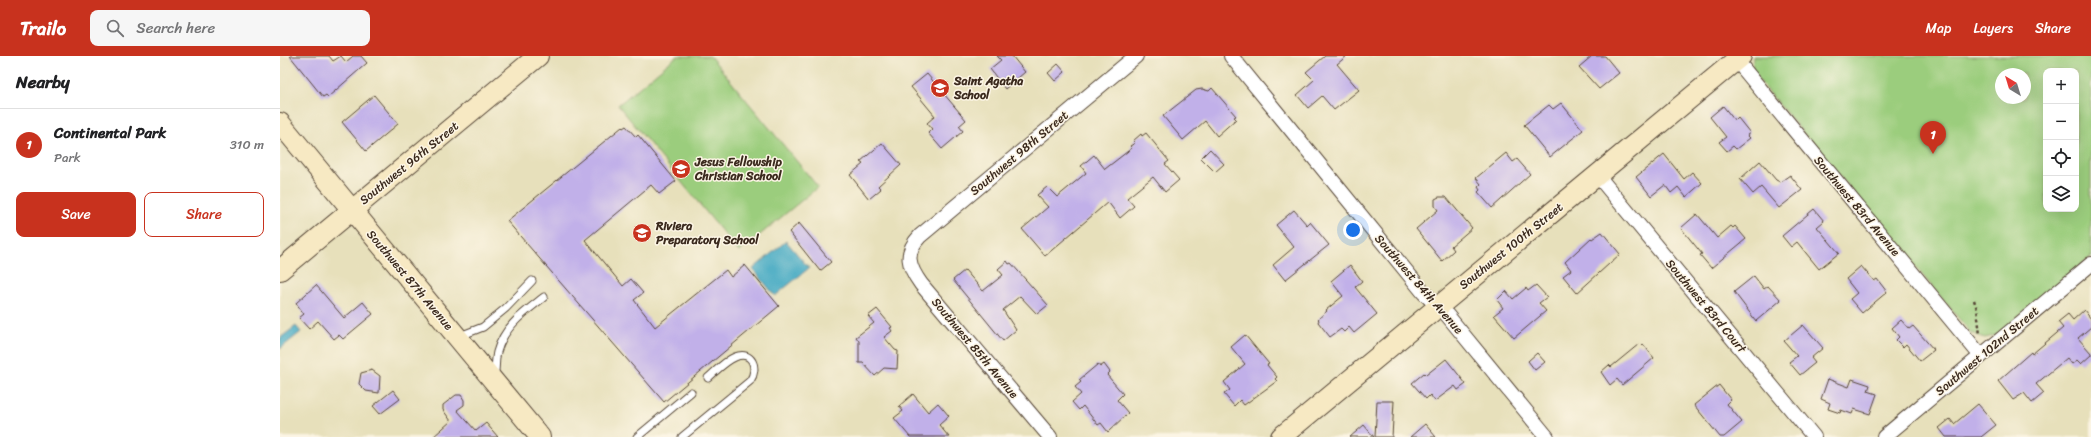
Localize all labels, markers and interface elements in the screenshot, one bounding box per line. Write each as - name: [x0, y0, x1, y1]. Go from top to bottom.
- search box: [90, 10, 370, 46]
- text: Trailo: [20, 12, 66, 45]
- text: Search here: [136, 15, 215, 41]
- text: Map: [1926, 16, 1951, 41]
- text: Layers: [1973, 16, 2013, 41]
- text: Share: [2035, 16, 2071, 41]
- icon: search: [104, 17, 126, 39]
- text: Nearby: [16, 67, 70, 97]
- north arrow: [1995, 68, 2031, 104]
- map controls: [2043, 68, 2079, 212]
- button: +: [2043, 68, 2079, 104]
- place label: Saint Agatha School: [953, 70, 1023, 106]
- school or university icon: Saint Agatha School: [929, 77, 951, 99]
- button: −: [2043, 104, 2079, 140]
- street label: Southwest 98th Street: [965, 105, 1073, 201]
- street label: Southwest 96th Street: [354, 116, 464, 210]
- text: Continental Park: [54, 120, 166, 146]
- pin: 1: [1920, 121, 1946, 154]
- text: 1: [26, 133, 32, 156]
- text: 310 m: [230, 133, 264, 156]
- button: locate: [2043, 140, 2079, 176]
- text: Park: [54, 146, 81, 169]
- place label: Jesus Fellowship Christian School: [694, 151, 782, 187]
- street label: Southwest 83rd Avenue: [1808, 151, 1906, 262]
- school or university icon: Jesus Fellowship Christian School: [670, 158, 692, 180]
- button: layers: [2043, 176, 2079, 212]
- button: Save: [16, 192, 136, 237]
- button: Share: [144, 192, 264, 237]
- street label: Southwest 100th Street: [1454, 197, 1568, 295]
- place label: Riviera Preparatory School: [655, 215, 759, 251]
- your location: [1343, 220, 1363, 240]
- school or university icon: Riviera Preparatory School: [631, 222, 653, 244]
- street label: Southwest 87th Avenue: [361, 225, 459, 336]
- street label: Southwest 84th Avenue: [1369, 229, 1469, 339]
- street label: Southwest 83rd Court: [1660, 254, 1753, 359]
- street label: Southwest 85th Avenue: [926, 292, 1024, 404]
- street label: Southwest 102nd Street: [1930, 301, 2044, 401]

